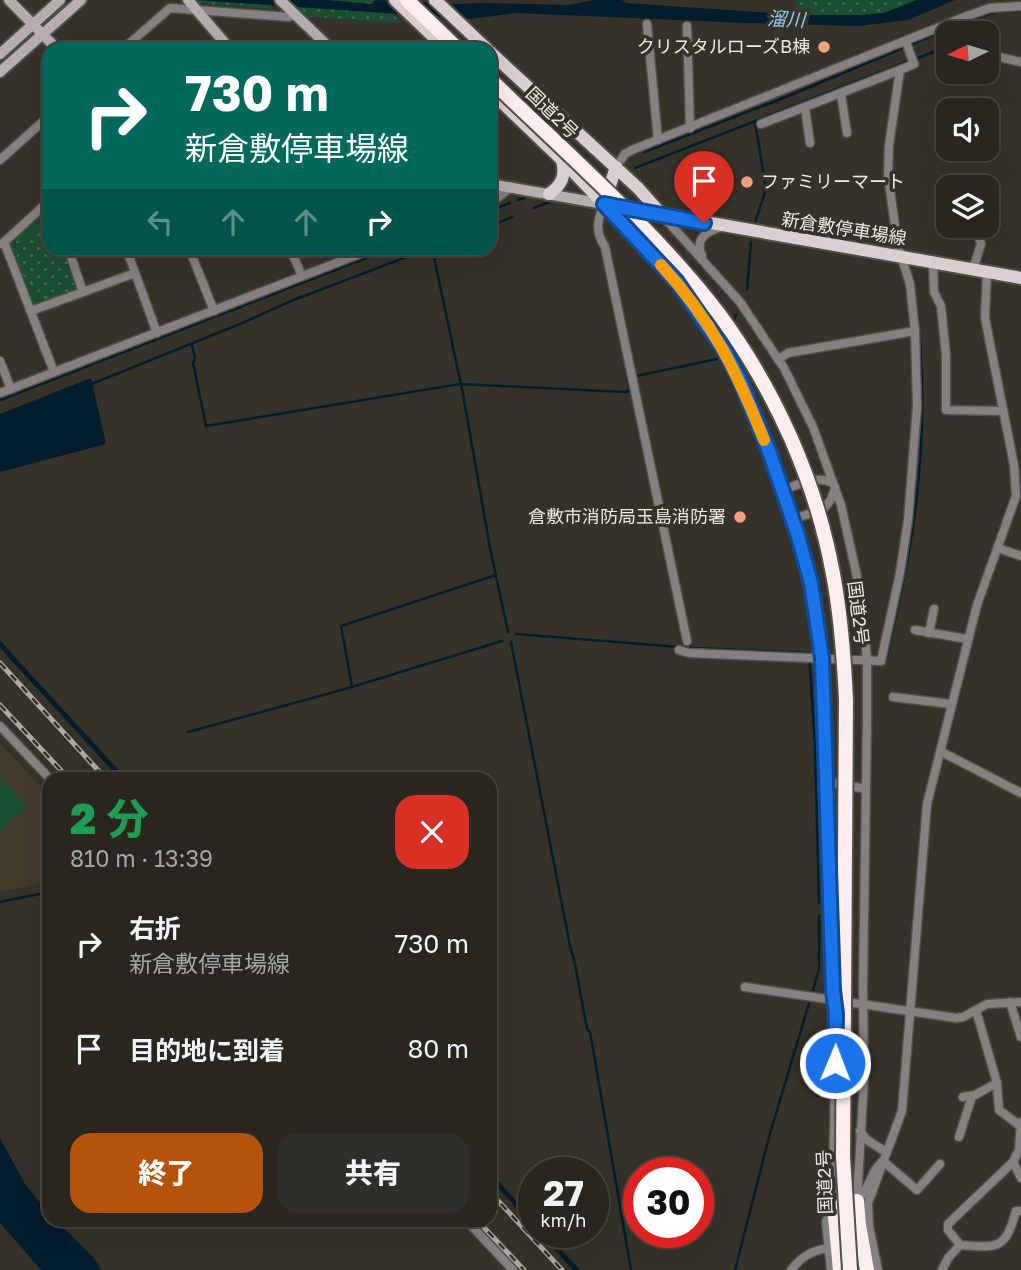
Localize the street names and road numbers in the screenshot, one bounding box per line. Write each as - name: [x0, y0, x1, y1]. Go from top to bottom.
- street label: 国道2号: [522, 82, 584, 143]
- street label: 新倉敷停車場線: [780, 207, 908, 249]
- street label: 国道2号: [844, 580, 874, 646]
- street label: 国道2号: [812, 1149, 836, 1215]

